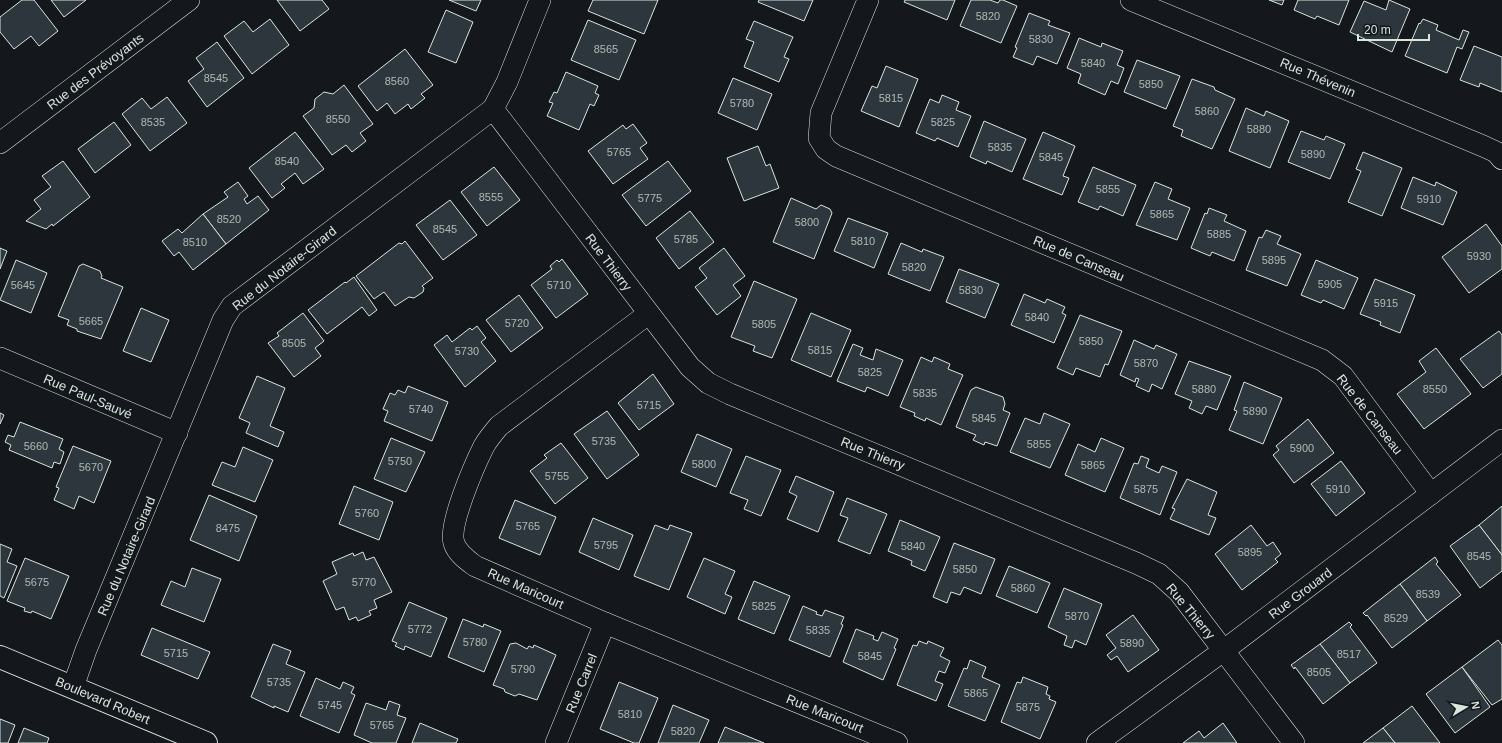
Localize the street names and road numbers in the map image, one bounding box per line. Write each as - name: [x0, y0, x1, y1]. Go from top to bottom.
- street label: Rue des Prévoyants: [44, 30, 147, 113]
- street label: Rue Thévenin: [1278, 55, 1358, 100]
- street label: Rue du Notaire-Girard: [229, 223, 339, 314]
- street label: Rue Thierry: [582, 231, 635, 294]
- street label: Rue de Canseau: [1031, 232, 1127, 284]
- street label: Rue Paul-Sauvé: [41, 371, 134, 422]
- street label: Rue de Canseau: [1334, 371, 1406, 457]
- street label: Rue Thierry: [839, 434, 907, 473]
- street label: Rue du Notaire-Girard: [95, 494, 158, 618]
- street label: Rue Maricourt: [485, 565, 566, 612]
- street label: Rue Grouard: [1266, 565, 1335, 622]
- street label: Rue Thierry: [1163, 581, 1218, 642]
- street label: Rue Carrel: [563, 651, 600, 715]
- street label: Boulevard Robert: [53, 674, 153, 727]
- street label: Rue Maricourt: [784, 691, 866, 736]

